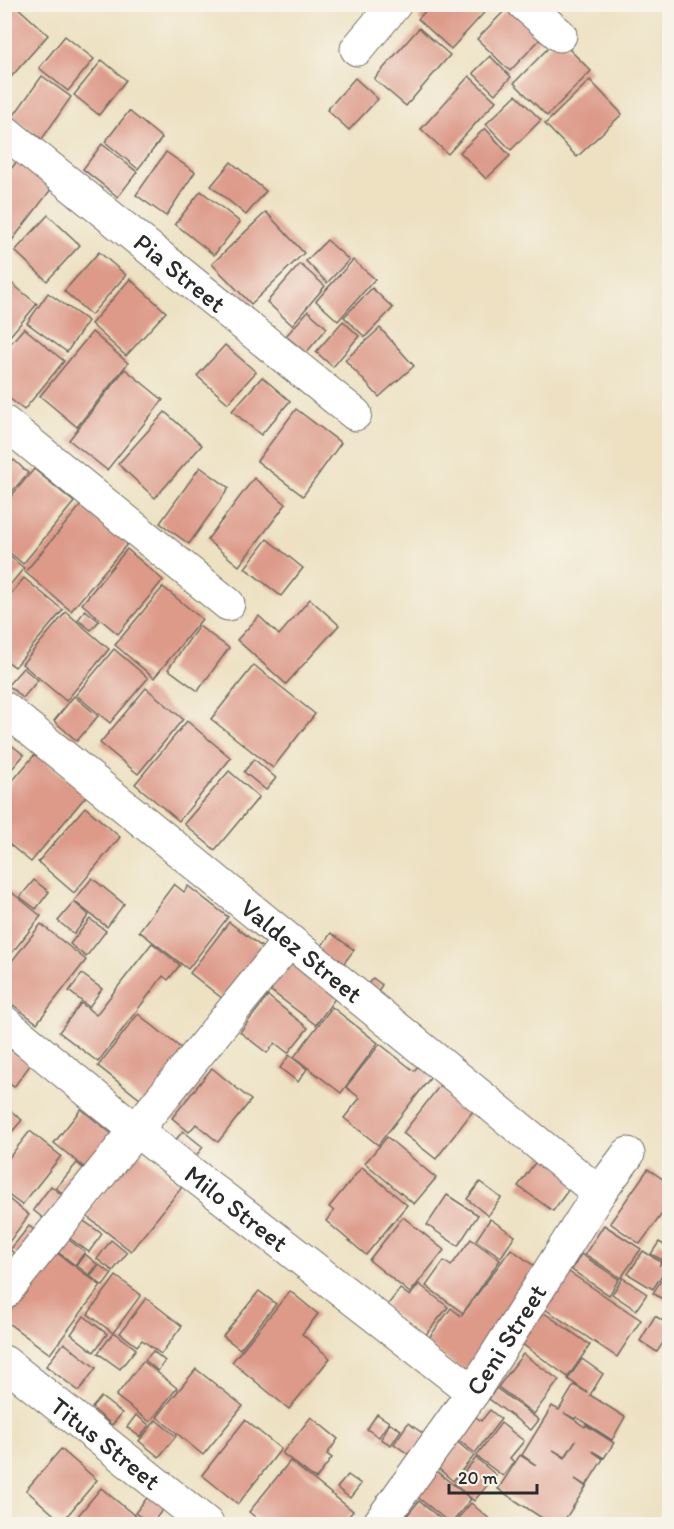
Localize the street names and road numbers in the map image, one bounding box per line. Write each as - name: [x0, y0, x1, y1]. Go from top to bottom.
- street label: Pia Street: [127, 226, 233, 320]
- street label: Valdez Street: [234, 891, 369, 1010]
- street label: Milo Street: [178, 1158, 295, 1259]
- street label: Ceni Street: [459, 1278, 553, 1401]
- street label: Titus Street: [44, 1389, 167, 1497]

